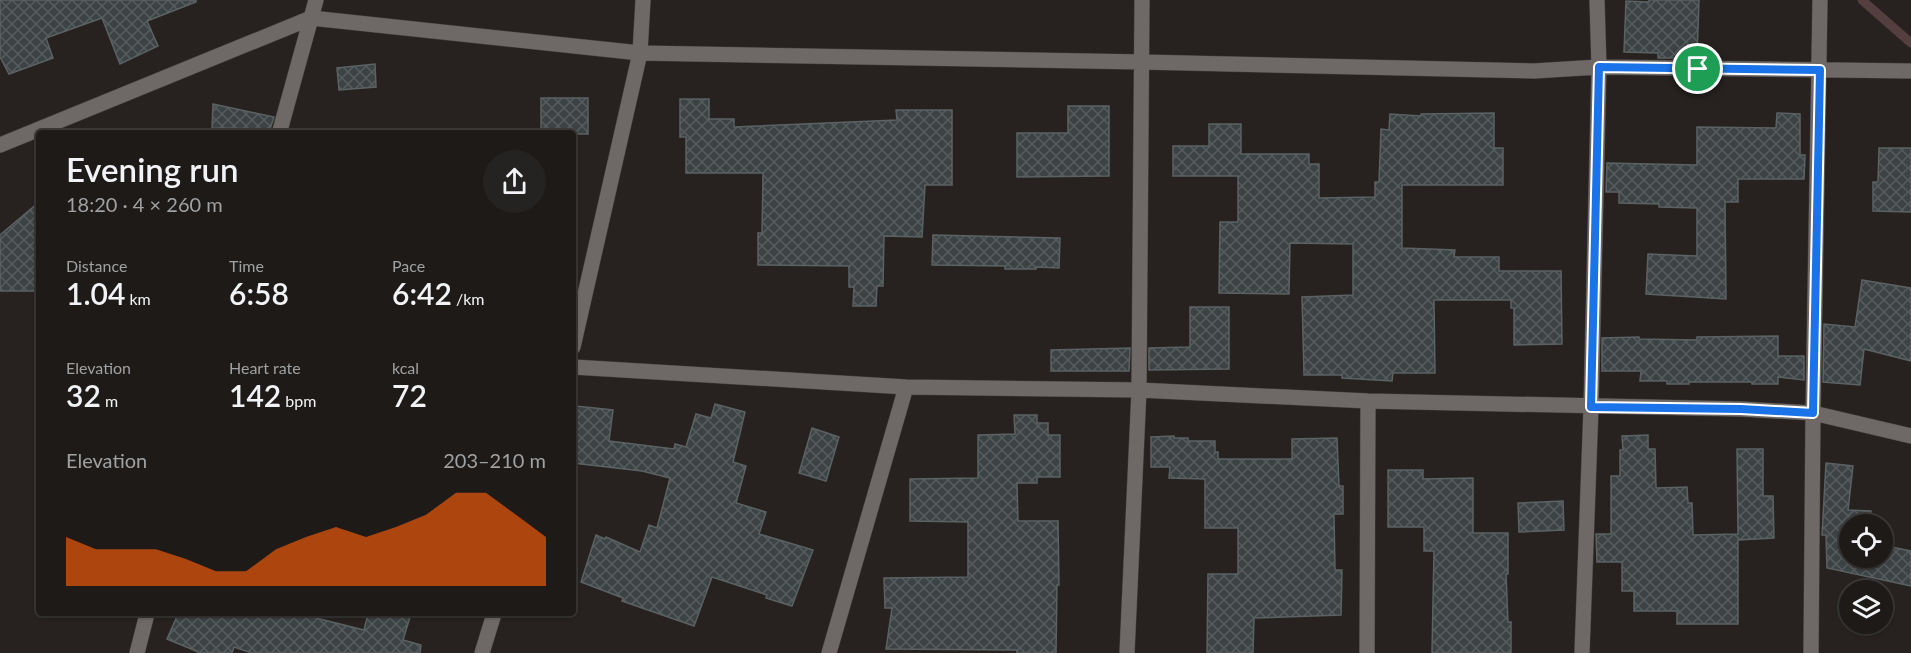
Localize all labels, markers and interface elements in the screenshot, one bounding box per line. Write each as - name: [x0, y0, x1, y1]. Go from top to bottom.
- pin: [1672, 43, 1723, 94]
- icon: arrive: [1681, 52, 1714, 85]
- text: Evening run: [66, 149, 239, 189]
- button: share: [483, 150, 546, 213]
- text: 18:20 · 4 × 260 m: [66, 192, 223, 216]
- text: Distance: [66, 256, 127, 275]
- text: Time: [229, 256, 264, 275]
- text: Pace: [392, 256, 425, 275]
- text: 1.04: [66, 275, 125, 311]
- text: 6:58: [229, 275, 289, 311]
- text: 6:42: [392, 275, 452, 311]
- text: km: [125, 289, 151, 308]
- text: /km: [452, 289, 484, 308]
- text: Elevation: [66, 358, 131, 377]
- text: Heart rate: [229, 358, 301, 377]
- text: kcal: [392, 358, 419, 377]
- text: 32: [66, 377, 101, 413]
- text: 142: [229, 377, 281, 413]
- text: 72: [392, 377, 427, 413]
- text: m: [101, 391, 118, 410]
- text: bpm: [281, 391, 316, 410]
- text: Elevation: [66, 448, 147, 472]
- text: 203–210 m: [443, 448, 546, 472]
- map controls: [1839, 514, 1893, 634]
- button: locate: [1839, 514, 1893, 568]
- button: layers: [1839, 580, 1893, 634]

